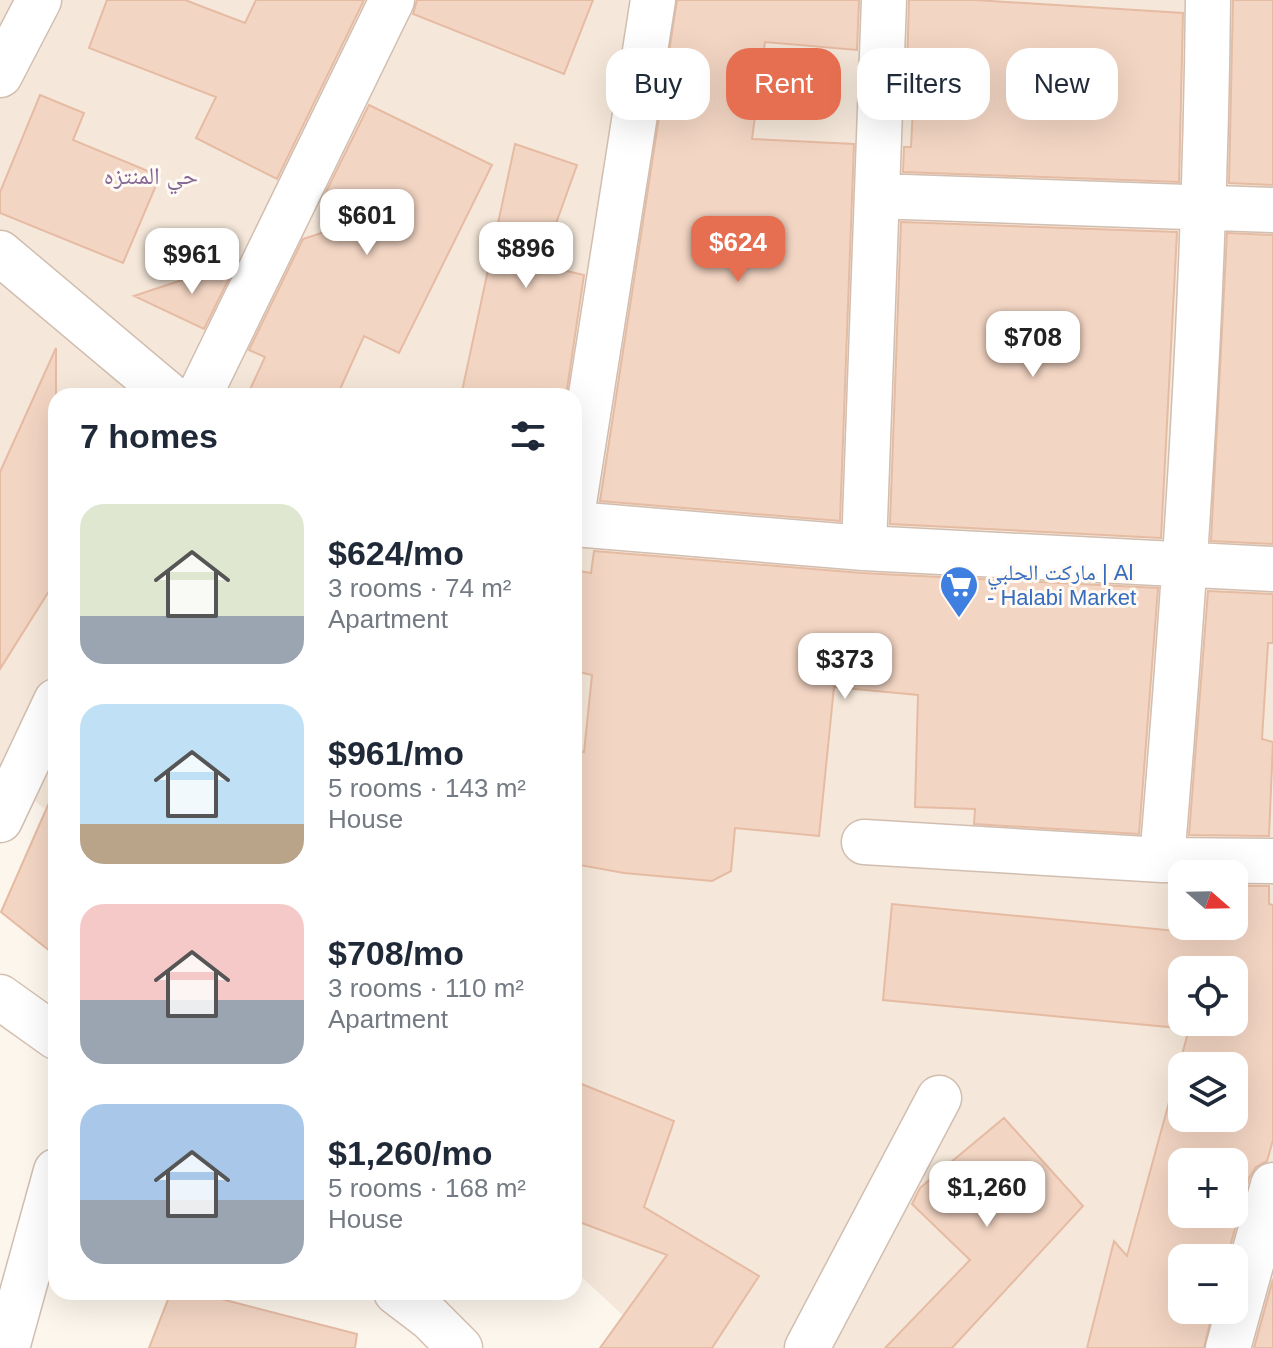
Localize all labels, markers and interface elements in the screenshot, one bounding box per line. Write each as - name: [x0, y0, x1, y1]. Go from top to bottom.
- chip: Buy: [606, 48, 710, 120]
- chip: Rent: [726, 48, 841, 120]
- chip: Filters: [857, 48, 990, 120]
- chip: New: [1006, 48, 1118, 120]
- district label: حي المنتزه: [104, 162, 198, 195]
- pin: $601: [320, 189, 414, 257]
- text: $601: [338, 200, 396, 230]
- pin: $624: [691, 216, 785, 284]
- pin: $896: [479, 222, 573, 290]
- text: $624: [709, 227, 767, 257]
- pin: $961: [145, 228, 239, 296]
- text: $896: [497, 233, 555, 263]
- text: $961: [163, 239, 221, 269]
- pin: $708: [986, 311, 1080, 379]
- text: $708: [1004, 322, 1062, 352]
- icon: filters: [506, 414, 550, 458]
- text: 7 homes: [80, 417, 218, 455]
- text: $624/mo: [328, 534, 464, 572]
- icon: home: [144, 536, 240, 632]
- place label: ماركت الحلبي | Al - Halabi Market: [987, 560, 1136, 610]
- supermarket icon: ماركت الحلبي | Al - Halabi Market: [938, 564, 980, 619]
- text: 3 rooms · 74 m²: [328, 573, 512, 603]
- text: Apartment: [328, 604, 448, 634]
- pin: $373: [798, 633, 892, 701]
- text: $373: [816, 644, 874, 674]
- text: $961/mo: [328, 734, 464, 772]
- icon: home: [144, 736, 240, 832]
- text: 5 rooms · 143 m²: [328, 773, 526, 803]
- text: House: [328, 804, 403, 834]
- north arrow: [1168, 860, 1248, 940]
- map controls: [1168, 860, 1248, 1324]
- text: $708/mo: [328, 934, 464, 972]
- icon: home: [144, 936, 240, 1032]
- button: locate: [1168, 956, 1248, 1036]
- text: 3 rooms · 110 m²: [328, 973, 524, 1003]
- text: Apartment: [328, 1004, 448, 1034]
- button: layers: [1168, 1052, 1248, 1132]
- text: $1,260/mo: [328, 1134, 492, 1172]
- icon: home: [144, 1136, 240, 1232]
- button: +: [1168, 1148, 1248, 1228]
- pin: $1,260: [922, 1161, 1052, 1229]
- text: $1,260: [947, 1172, 1027, 1202]
- text: 5 rooms · 168 m²: [328, 1173, 526, 1203]
- text: House: [328, 1204, 403, 1234]
- button: −: [1168, 1244, 1248, 1324]

